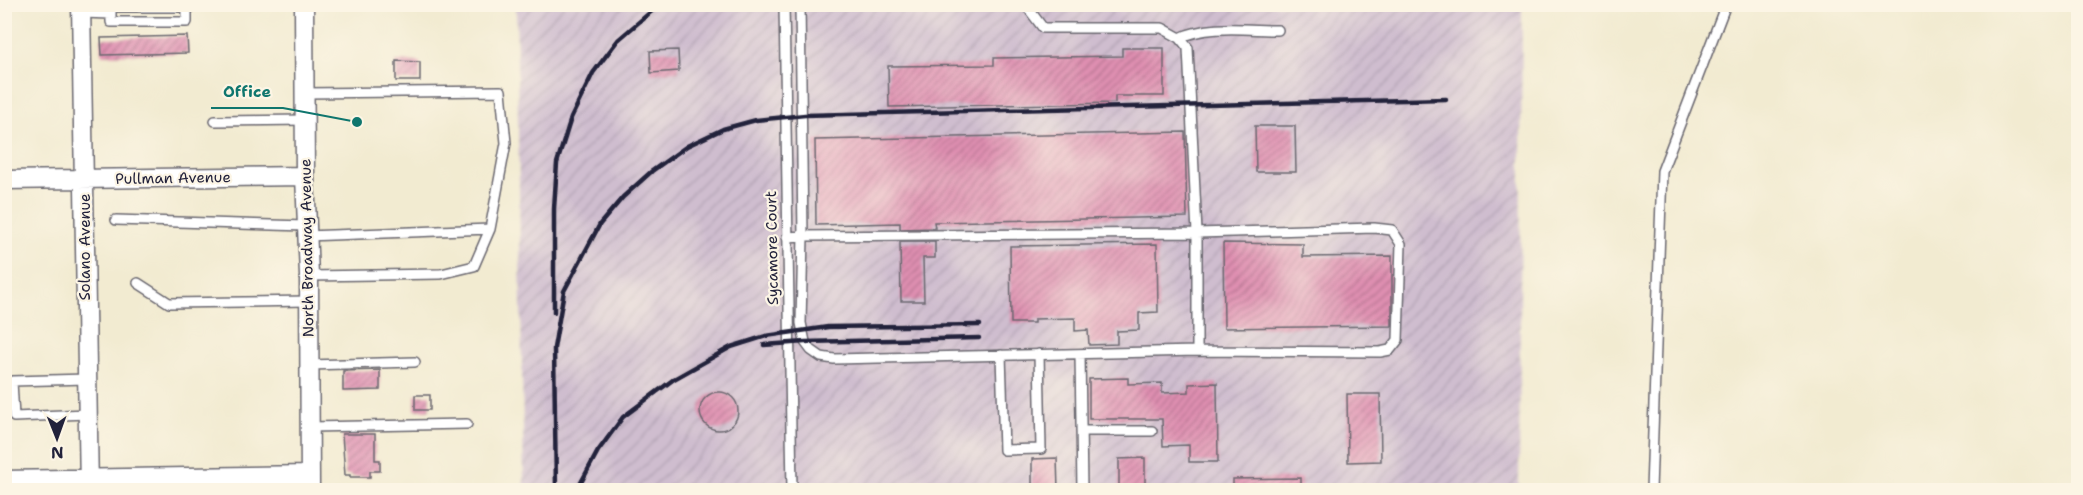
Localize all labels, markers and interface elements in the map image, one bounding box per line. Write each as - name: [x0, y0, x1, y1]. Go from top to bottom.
- callout: Office: [211, 74, 283, 108]
- text: Office: [223, 81, 271, 102]
- street label: North Broadway Avenue: [295, 158, 319, 338]
- street label: Pullman Avenue: [115, 167, 231, 189]
- street label: Sycamore Court: [761, 191, 783, 305]
- street label: Solano Avenue: [75, 193, 95, 301]
- north arrow: [27, 408, 87, 468]
- text: N: [51, 442, 64, 463]

